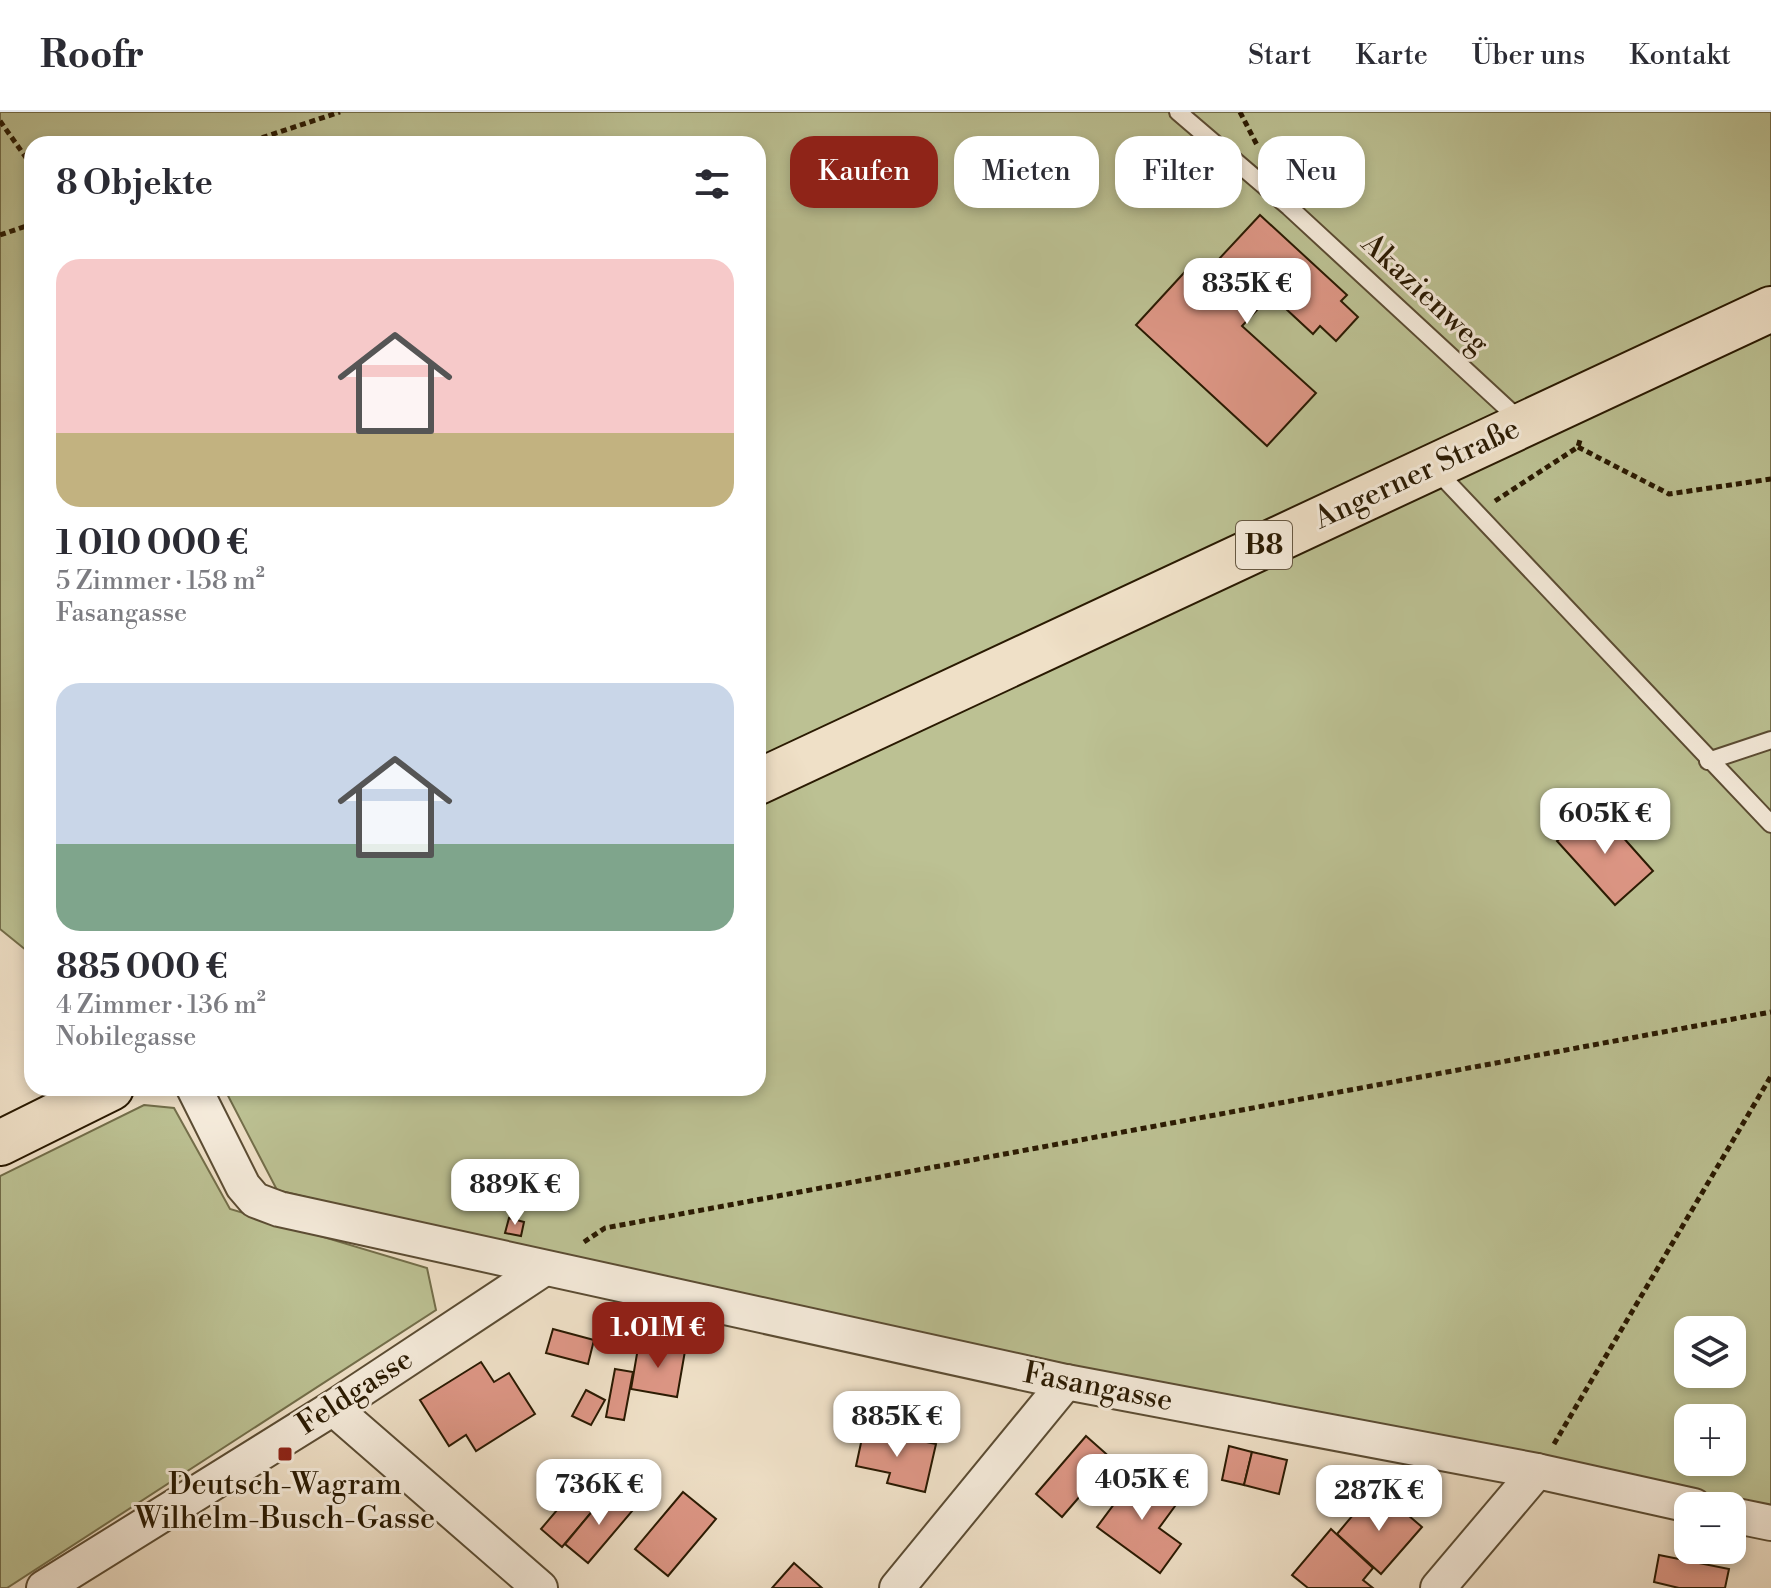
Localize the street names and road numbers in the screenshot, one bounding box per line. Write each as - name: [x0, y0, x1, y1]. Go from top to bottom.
- street label: Akazienweg: [1352, 225, 1497, 363]
- street label: Angerner Straße: [1307, 410, 1526, 539]
- road number: B8: [1236, 521, 1292, 569]
- street label: Feldgasse: [290, 1340, 420, 1444]
- street label: Fasangasse: [1020, 1354, 1176, 1420]

